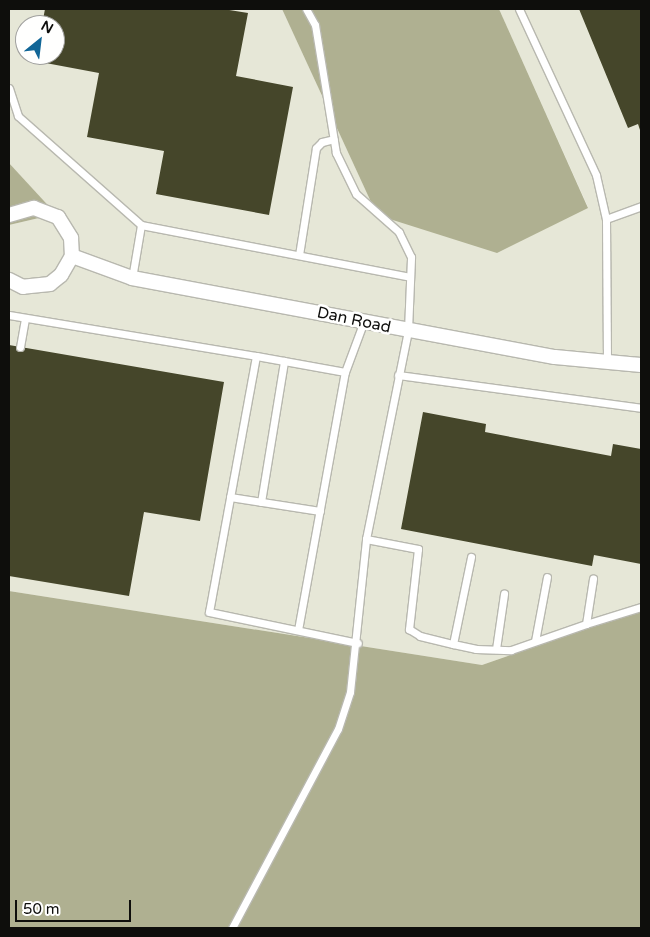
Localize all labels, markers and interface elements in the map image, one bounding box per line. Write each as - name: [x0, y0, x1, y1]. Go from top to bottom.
- north arrow: [15, 15, 65, 65]
- text: N: [38, 17, 56, 37]
- street label: Dan Road: [315, 303, 393, 337]
- scale bar: [18, 890, 134, 922]
- text: 50 m: [23, 900, 60, 918]

